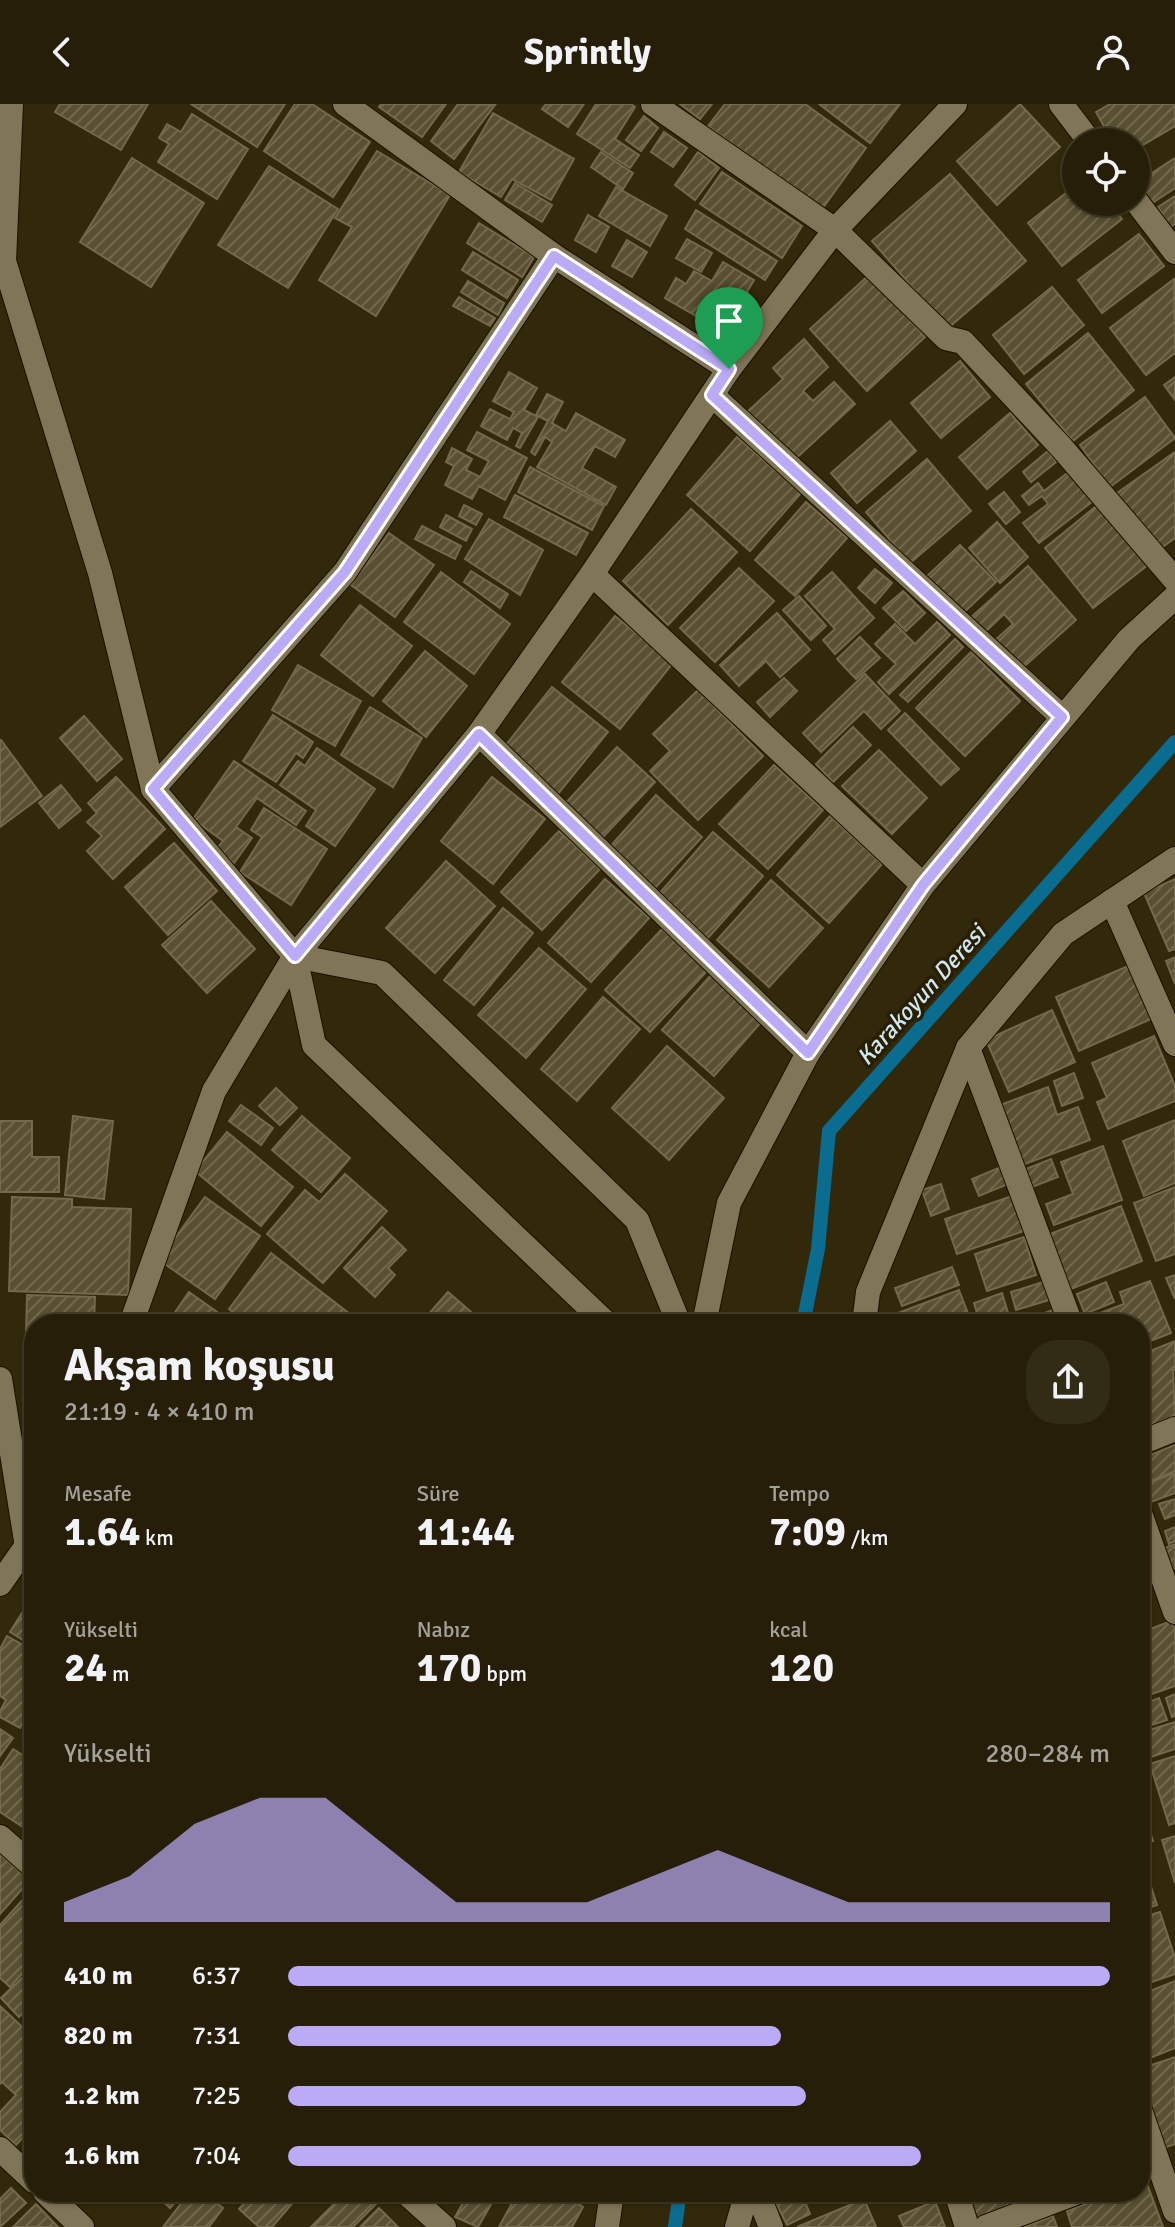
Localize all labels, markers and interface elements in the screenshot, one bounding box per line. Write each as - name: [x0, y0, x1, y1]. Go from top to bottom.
- icon: back: [40, 30, 84, 74]
- text: Sprintly: [524, 30, 651, 75]
- icon: person: [1091, 30, 1135, 74]
- map controls: [1062, 128, 1150, 216]
- button: locate: [1062, 128, 1150, 216]
- pin: [695, 287, 763, 369]
- icon: arrive: [707, 299, 751, 343]
- water label: Karakoyun Deresi: [850, 917, 994, 1071]
- text: Akşam koşusu: [64, 1339, 335, 1393]
- button: share: [1026, 1340, 1110, 1424]
- text: 21:19 · 4 × 410 m: [64, 1396, 255, 1428]
- text: Mesafe: [64, 1480, 132, 1507]
- text: Süre: [417, 1480, 460, 1507]
- text: Tempo: [769, 1480, 830, 1507]
- text: 1.64: [64, 1507, 140, 1557]
- text: 11:44: [417, 1507, 515, 1557]
- text: 7:09: [769, 1507, 846, 1557]
- text: km: [140, 1524, 174, 1551]
- text: /km: [846, 1524, 889, 1551]
- text: Yükselti: [64, 1616, 138, 1643]
- text: Nabız: [417, 1616, 470, 1643]
- text: kcal: [769, 1616, 808, 1643]
- text: 24: [64, 1643, 107, 1693]
- text: 170: [417, 1643, 481, 1693]
- text: 120: [769, 1643, 834, 1693]
- text: m: [107, 1660, 130, 1687]
- text: bpm: [481, 1660, 527, 1687]
- text: Yükselti: [64, 1738, 152, 1770]
- text: 280–284 m: [986, 1738, 1110, 1770]
- text: 410 m: [64, 1960, 133, 1992]
- text: 6:37: [192, 1960, 241, 1992]
- text: 820 m: [64, 2020, 133, 2052]
- text: 7:31: [192, 2020, 241, 2052]
- text: 1.2 km: [64, 2080, 140, 2112]
- text: 7:25: [192, 2080, 241, 2112]
- text: 1.6 km: [64, 2140, 140, 2172]
- text: 7:04: [192, 2140, 241, 2172]

